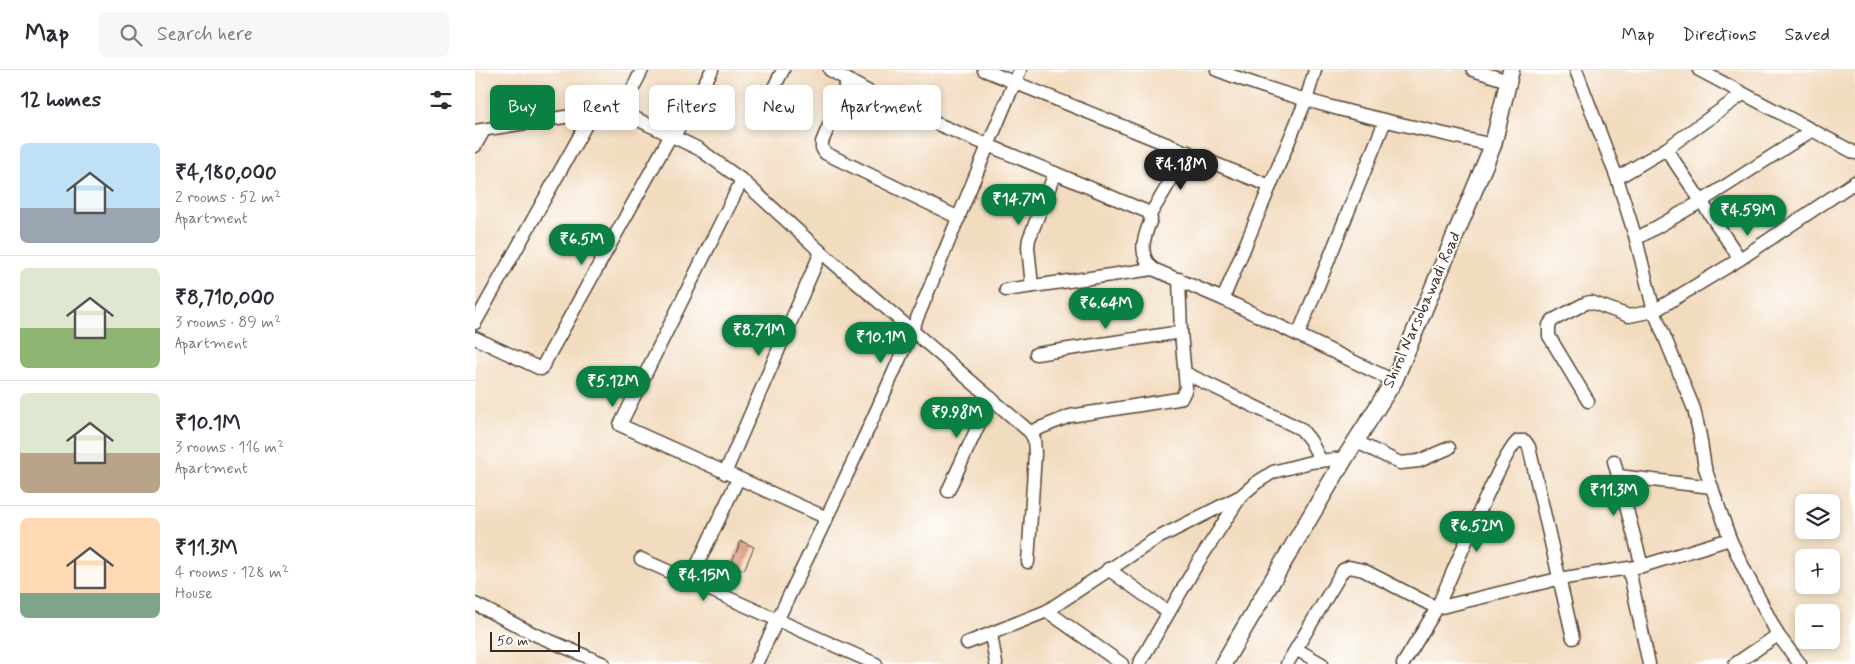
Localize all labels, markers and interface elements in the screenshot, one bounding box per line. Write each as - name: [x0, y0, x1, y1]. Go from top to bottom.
- search box: [99, 12, 449, 57]
- text: Map: [25, 19, 69, 50]
- icon: search: [117, 21, 145, 49]
- text: Search here: [157, 22, 253, 47]
- text: Map: [1622, 23, 1655, 47]
- text: Directions: [1683, 23, 1757, 47]
- text: Saved: [1785, 23, 1830, 47]
- chip: Buy: [490, 85, 555, 130]
- chip: Rent: [565, 85, 639, 130]
- chip: Filters: [649, 85, 735, 130]
- chip: New: [745, 85, 813, 130]
- chip: Apartment: [823, 85, 941, 130]
- text: 12 homes: [20, 86, 101, 114]
- icon: filters: [427, 86, 455, 114]
- pin: ₹4.18M: [1140, 148, 1222, 191]
- text: ₹4.18M: [1155, 154, 1207, 175]
- text: ₹4,180,000: [175, 159, 277, 187]
- icon: home: [60, 163, 120, 223]
- pin: ₹14.7M: [978, 184, 1060, 226]
- text: 2 rooms · 52 m²: [175, 187, 281, 208]
- text: ₹14.7M: [992, 189, 1046, 210]
- pin: ₹4.59M: [1707, 194, 1789, 237]
- text: ₹4.59M: [1721, 200, 1775, 221]
- text: Apartment: [175, 208, 248, 229]
- pin: ₹6.5M: [547, 224, 617, 266]
- text: ₹6.5M: [560, 229, 604, 250]
- street label: Shirol Narsobawadi Road: [1378, 229, 1466, 391]
- text: ₹8,710,000: [175, 284, 275, 312]
- icon: home: [60, 288, 120, 348]
- pin: ₹6.64M: [1065, 288, 1147, 330]
- text: ₹6.64M: [1080, 293, 1132, 314]
- text: 3 rooms · 89 m²: [175, 312, 281, 333]
- pin: ₹8.71M: [718, 314, 800, 357]
- text: ₹8.71M: [733, 320, 785, 341]
- pin: ₹10.1M: [840, 322, 922, 364]
- text: ₹10.1M: [856, 327, 906, 348]
- text: Apartment: [175, 333, 248, 354]
- pin: ₹5.12M: [572, 366, 654, 408]
- text: ₹5.12M: [587, 371, 639, 392]
- pin: ₹9.98M: [916, 396, 998, 439]
- text: ₹9.98M: [932, 402, 983, 423]
- text: ₹10.1M: [175, 409, 241, 437]
- icon: home: [60, 413, 120, 473]
- text: 3 rooms · 116 m²: [175, 437, 284, 458]
- text: Apartment: [175, 458, 248, 479]
- pin: ₹11.3M: [1573, 474, 1655, 517]
- text: ₹11.3M: [1590, 480, 1638, 501]
- map controls: [1795, 494, 1840, 649]
- button: layers: [1795, 494, 1840, 539]
- pin: ₹6.52M: [1436, 510, 1518, 553]
- text: ₹6.52M: [1451, 516, 1503, 537]
- text: ₹11.3M: [175, 534, 238, 562]
- icon: home: [60, 538, 120, 598]
- button: +: [1795, 549, 1840, 594]
- pin: ₹4.15M: [663, 560, 745, 602]
- text: 4 rooms · 128 m²: [175, 562, 289, 583]
- text: ₹4.15M: [678, 565, 730, 586]
- text: House: [175, 583, 213, 604]
- button: −: [1795, 604, 1840, 649]
- scale bar: [490, 629, 580, 652]
- text: 50 m: [497, 632, 528, 650]

